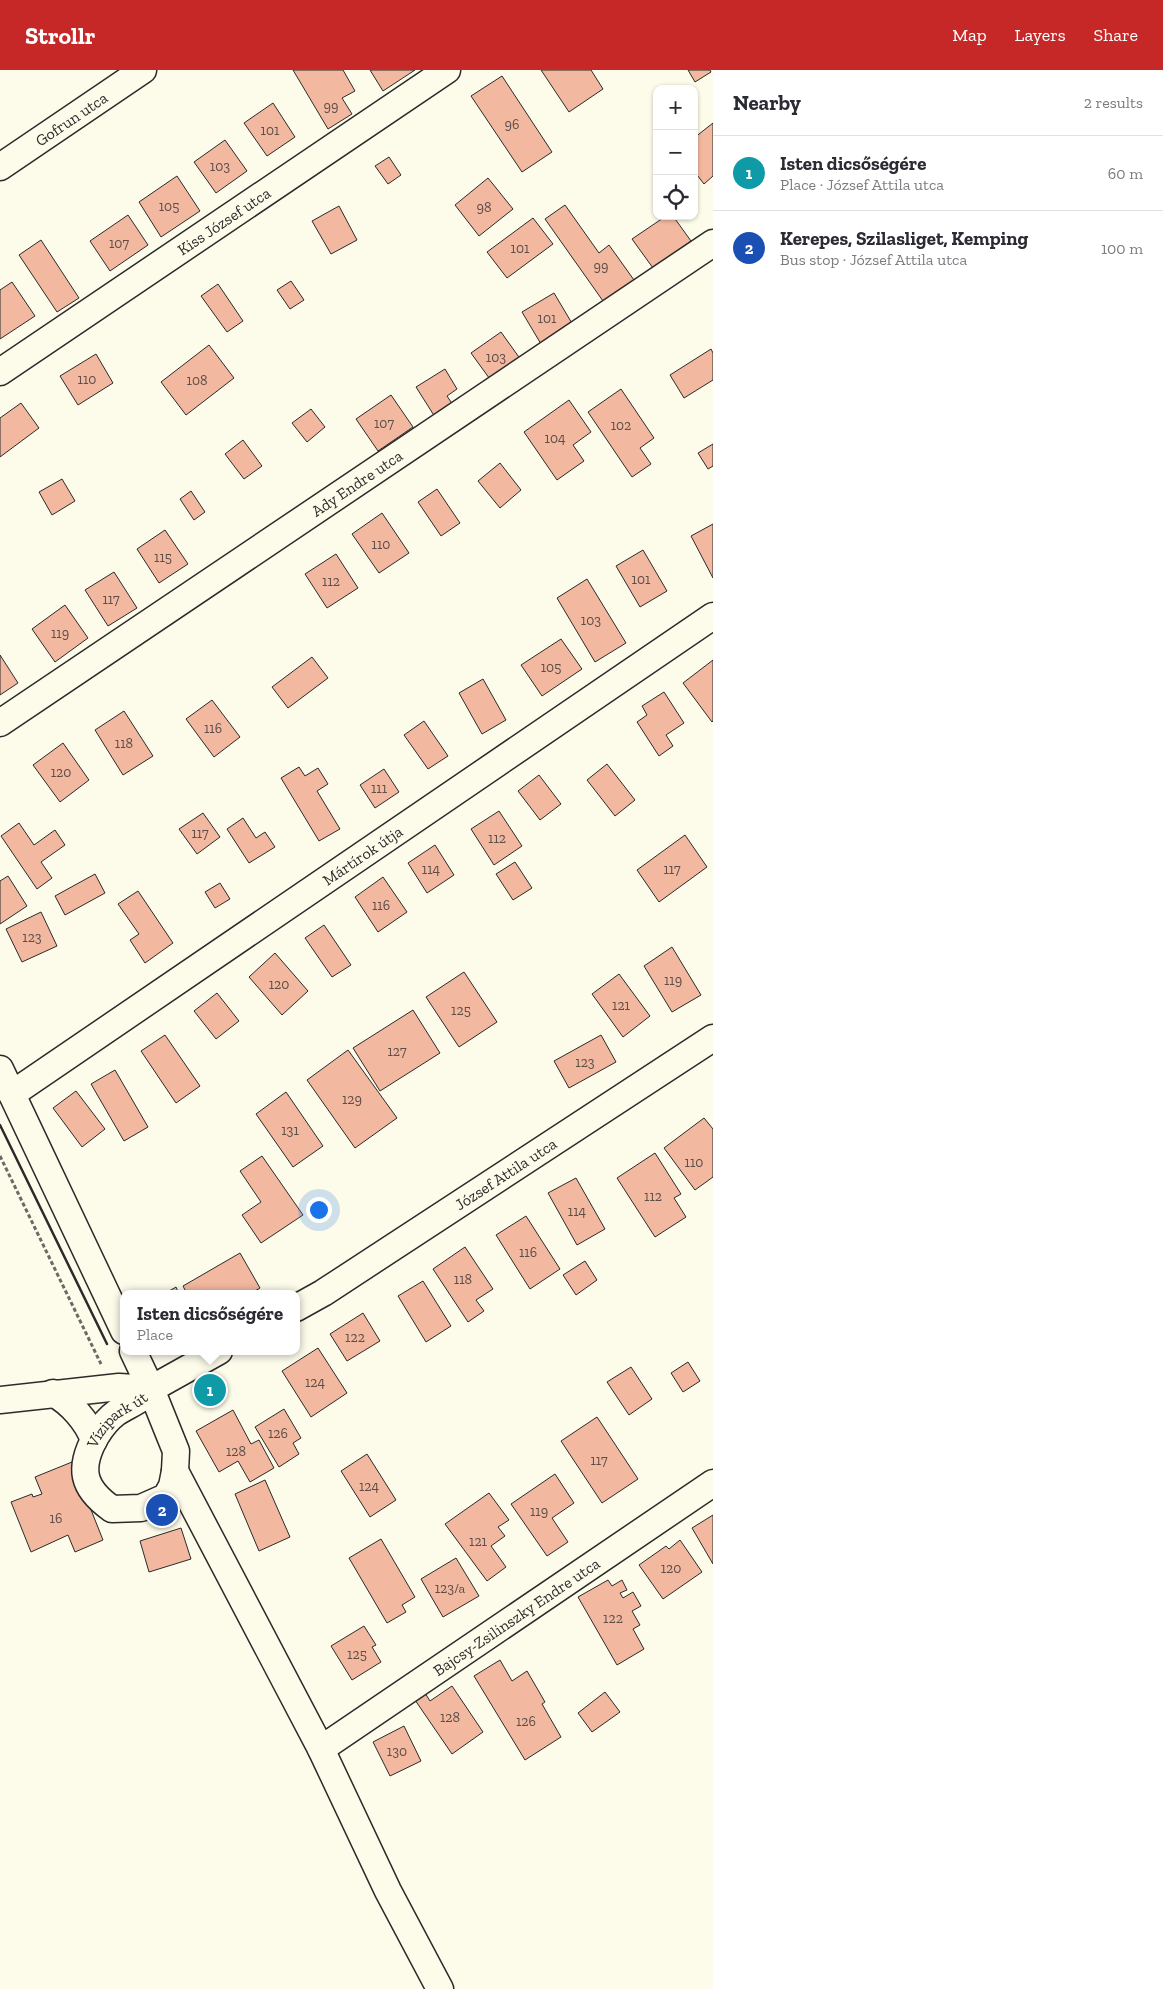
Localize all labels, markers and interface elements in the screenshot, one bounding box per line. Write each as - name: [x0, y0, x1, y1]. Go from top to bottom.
- text: Strollr: [25, 21, 95, 50]
- text: Map: [952, 24, 987, 46]
- text: Layers: [1015, 24, 1066, 46]
- text: Share: [1094, 24, 1138, 46]
- map controls: [653, 85, 698, 220]
- button: +: [653, 85, 698, 130]
- street label: Gofrun utca: [32, 87, 111, 150]
- text: Nearby: [733, 90, 801, 115]
- text: 2 results: [1084, 93, 1143, 112]
- house number: 99: [324, 98, 338, 115]
- house number: 96: [505, 116, 519, 133]
- house number: 101: [261, 122, 280, 139]
- button: −: [653, 130, 698, 175]
- text: Isten dicsőségére: [780, 152, 926, 175]
- house number: 103: [210, 158, 230, 175]
- text: 1: [746, 164, 752, 183]
- text: 60 m: [1108, 164, 1143, 183]
- button: locate: [653, 175, 698, 220]
- text: Place · József Attila utca: [780, 175, 944, 194]
- street label: Kiss József utca: [174, 183, 274, 259]
- house number: 105: [159, 198, 179, 215]
- house number: 98: [477, 199, 491, 216]
- text: Kerepes, Szilasliget, Kemping: [780, 227, 1028, 250]
- house number: 107: [109, 235, 129, 252]
- text: 2: [745, 239, 753, 258]
- text: 100 m: [1101, 239, 1143, 258]
- house number: 101: [511, 240, 530, 257]
- text: Bus stop · József Attila utca: [780, 250, 967, 269]
- house number: 99: [594, 258, 608, 275]
- house number: 101: [538, 310, 557, 327]
- house number: 103: [486, 349, 506, 366]
- house number: 110: [78, 371, 96, 388]
- house number: 108: [187, 372, 208, 389]
- house number: 107: [374, 415, 394, 432]
- house number: 102: [611, 417, 631, 434]
- house number: 104: [545, 430, 566, 447]
- street label: Ady Endre utca: [308, 445, 406, 520]
- house number: 110: [372, 536, 390, 553]
- house number: 115: [154, 549, 172, 566]
- house number: 101: [632, 571, 651, 588]
- house number: 112: [322, 573, 340, 590]
- house number: 117: [102, 591, 120, 608]
- house number: 103: [581, 612, 601, 629]
- house number: 119: [51, 625, 69, 642]
- house number: 105: [541, 659, 561, 676]
- house number: 116: [204, 720, 222, 737]
- house number: 118: [115, 735, 133, 752]
- house number: 120: [51, 764, 71, 781]
- house number: 111: [371, 780, 388, 797]
- street label: Mártírok útja: [319, 821, 406, 889]
- house number: 117: [191, 825, 209, 842]
- house number: 112: [488, 830, 506, 847]
- house number: 114: [422, 861, 441, 878]
- house number: 117: [663, 861, 681, 878]
- house number: 116: [372, 897, 390, 914]
- house number: 123: [22, 929, 42, 946]
- house number: 119: [664, 972, 682, 989]
- house number: 120: [269, 976, 289, 993]
- house number: 121: [612, 997, 631, 1014]
- house number: 125: [451, 1002, 471, 1019]
- house number: 127: [387, 1043, 407, 1060]
- house number: 123: [575, 1054, 595, 1071]
- house number: 129: [342, 1091, 362, 1108]
- house number: 131: [281, 1122, 299, 1139]
- street label: József Attila utca: [451, 1133, 560, 1214]
- house number: 110: [685, 1154, 703, 1171]
- house number: 112: [644, 1188, 662, 1205]
- your location: [306, 1197, 332, 1223]
- house number: 114: [568, 1203, 587, 1220]
- house number: 116: [519, 1244, 537, 1261]
- house number: 118: [454, 1271, 472, 1288]
- popup: [120, 1290, 300, 1355]
- text: Isten dicsőségére: [137, 1302, 283, 1325]
- text: Place: [137, 1325, 173, 1344]
- house number: 122: [345, 1329, 365, 1346]
- pin: 1: [194, 1371, 226, 1409]
- house number: 124: [305, 1374, 326, 1391]
- street label: Vízipark út: [82, 1387, 151, 1452]
- house number: 126: [268, 1425, 288, 1442]
- house number: 128: [226, 1443, 246, 1460]
- house number: 117: [590, 1452, 608, 1469]
- house number: 124: [359, 1478, 380, 1495]
- pin: 2: [146, 1491, 178, 1529]
- house number: 119: [530, 1503, 548, 1520]
- house number: 16: [50, 1510, 62, 1527]
- house number: 121: [469, 1533, 488, 1550]
- street label: Bajcsy-Zsilinszky Endre utca: [429, 1553, 603, 1680]
- house number: 120: [661, 1560, 681, 1577]
- house number: 123/a: [435, 1580, 466, 1597]
- house number: 122: [603, 1610, 623, 1627]
- house number: 125: [347, 1646, 367, 1663]
- house number: 128: [440, 1709, 460, 1726]
- house number: 126: [516, 1713, 536, 1730]
- house number: 130: [387, 1743, 407, 1760]

